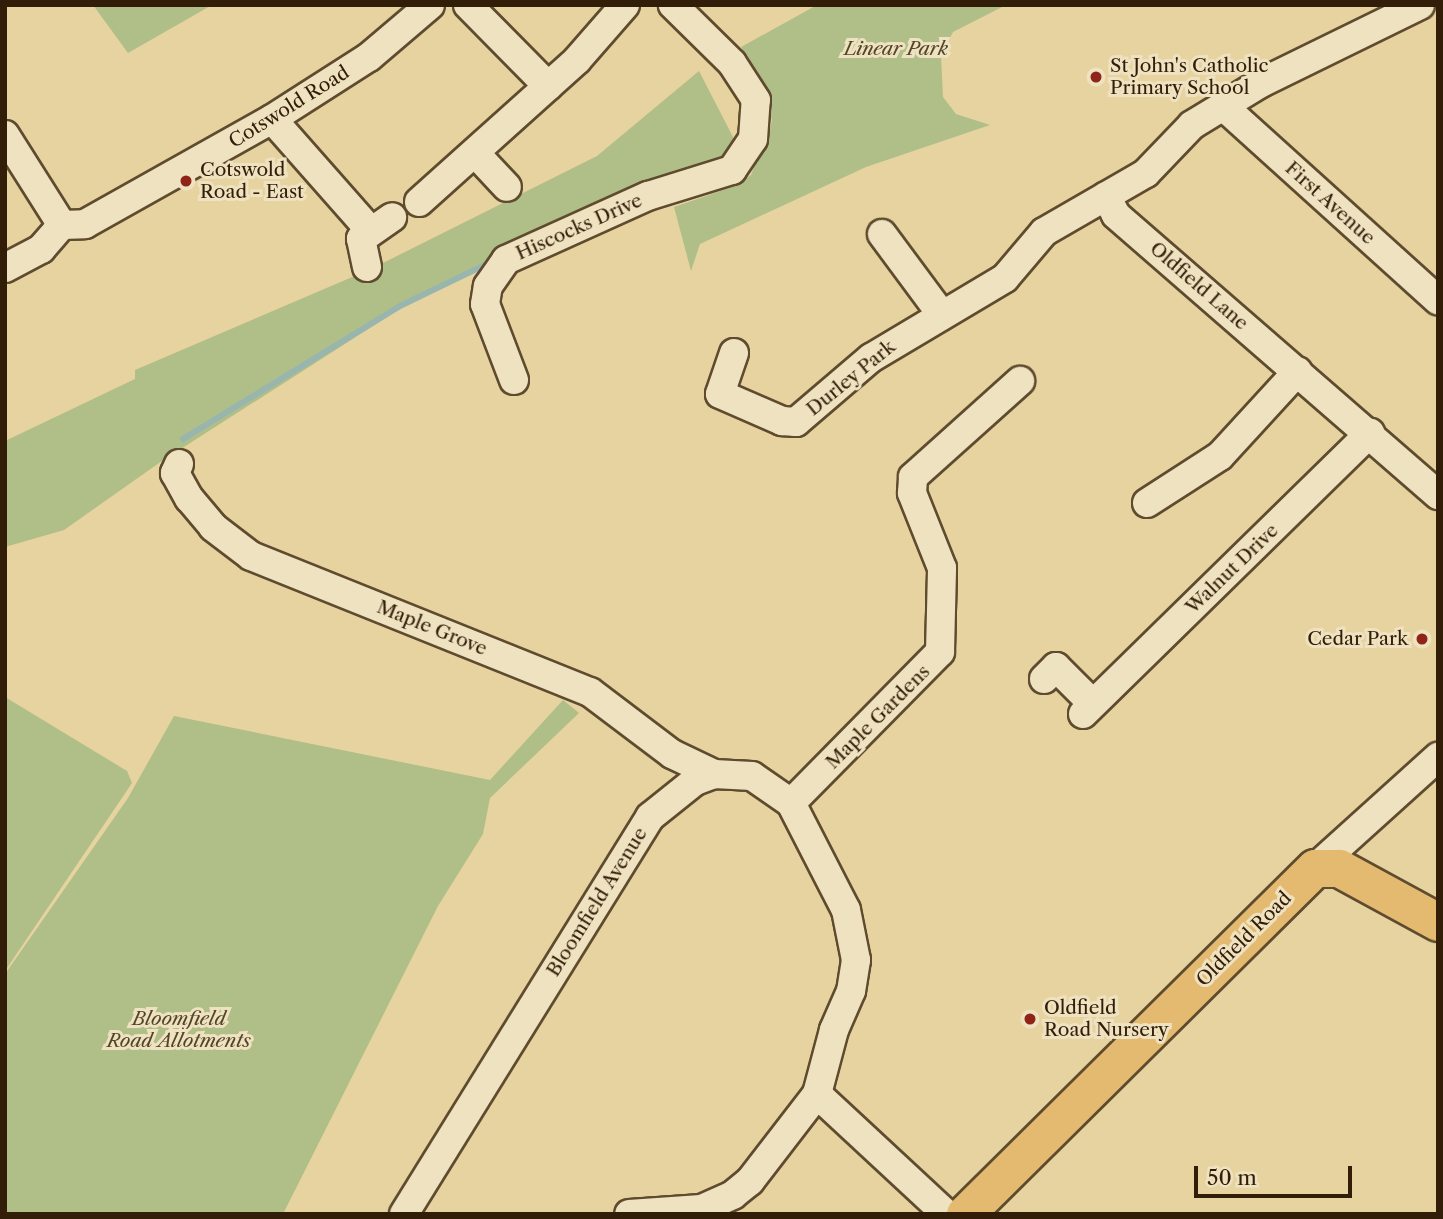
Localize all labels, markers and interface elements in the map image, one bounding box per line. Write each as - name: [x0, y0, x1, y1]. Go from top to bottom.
- park label: Linear Park: [844, 38, 948, 60]
- place label: St John's Catholic Primary School: [1110, 55, 1268, 99]
- street label: Cotswold Road: [225, 61, 353, 153]
- marker: St John's Catholic Primary School: [1088, 69, 1104, 85]
- street label: First Avenue: [1280, 157, 1380, 249]
- place label: Cotswold Road - East: [200, 159, 304, 203]
- marker: Cotswold Road - East: [178, 173, 194, 189]
- street label: Hiscocks Drive: [512, 189, 646, 265]
- street label: Oldfield Lane: [1145, 237, 1253, 335]
- street label: Durley Park: [802, 335, 900, 421]
- street label: Walnut Drive: [1181, 519, 1283, 619]
- street label: Maple Grove: [374, 596, 490, 660]
- place label: Cedar Park: [1307, 628, 1408, 650]
- marker: Cedar Park: [1414, 631, 1430, 647]
- street label: Maple Gardens: [821, 660, 935, 774]
- street label: Bloomfield Avenue: [542, 823, 652, 981]
- street label: Oldfield Road: [1192, 887, 1296, 991]
- place label: Oldfield Road Nursery: [1044, 997, 1169, 1041]
- park label: Bloomfield Road Allotments: [107, 1008, 251, 1052]
- marker: Oldfield Road Nursery: [1022, 1011, 1038, 1027]
- scale bar: [1198, 1152, 1356, 1196]
- text: 50 m: [1207, 1165, 1257, 1190]

